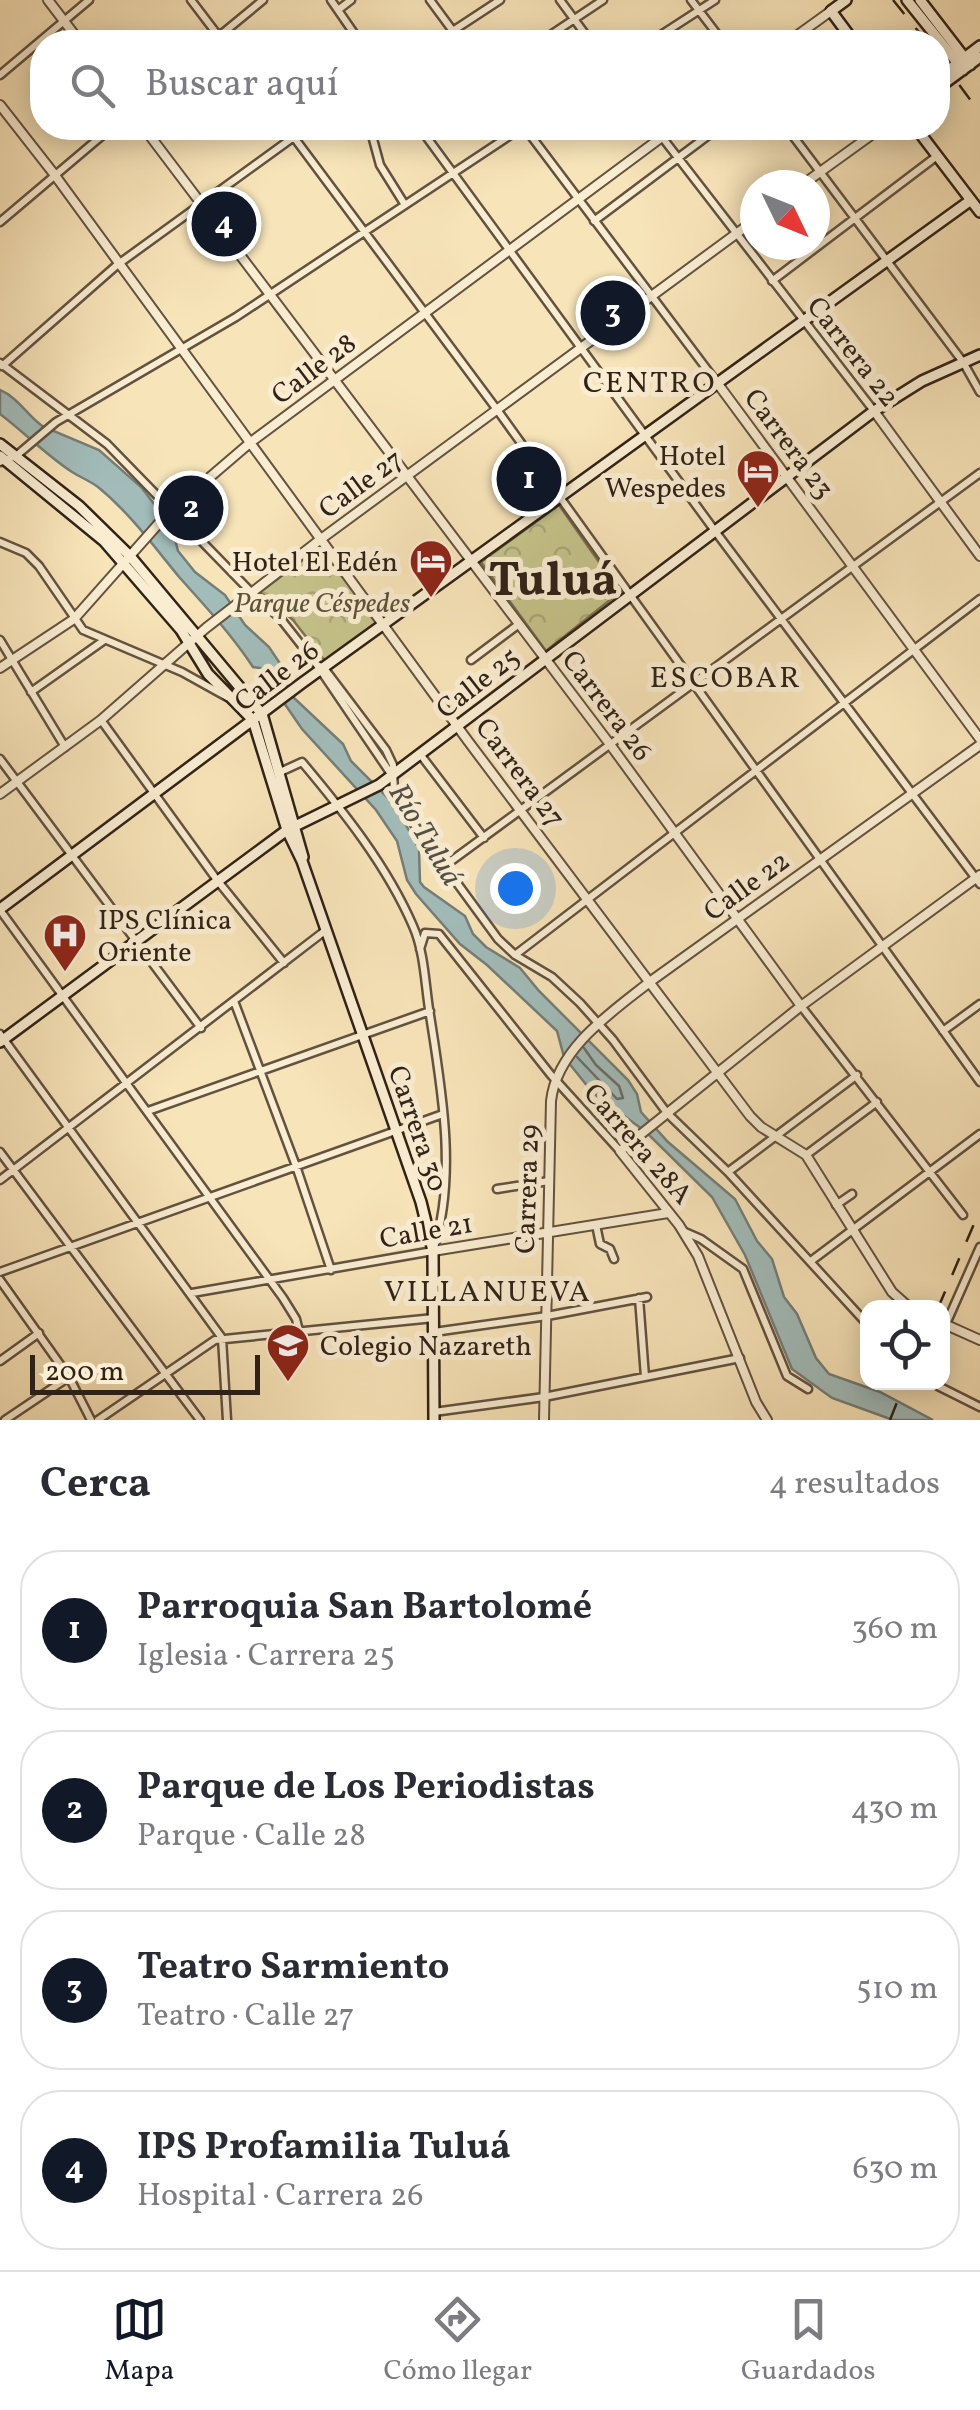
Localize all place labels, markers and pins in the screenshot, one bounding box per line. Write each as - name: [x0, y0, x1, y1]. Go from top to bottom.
- pin: 4: [192, 186, 256, 262]
- pin: 3: [580, 276, 646, 350]
- place label: Hotel Wespedes: [605, 438, 726, 509]
- pin: 1: [496, 442, 562, 516]
- hotel icon: Hotel Wespedes: [735, 448, 781, 509]
- pin: 2: [158, 470, 224, 546]
- hotel icon: Hotel El Edén: [408, 538, 454, 599]
- place label: Hotel El Edén: [232, 544, 398, 583]
- place label: IPS Clínica Oriente: [98, 902, 232, 973]
- hospital icon: IPS Clínica Oriente: [42, 912, 88, 973]
- school or university icon: Colegio Nazareth: [265, 1322, 311, 1383]
- place label: Colegio Nazareth: [320, 1328, 532, 1367]

